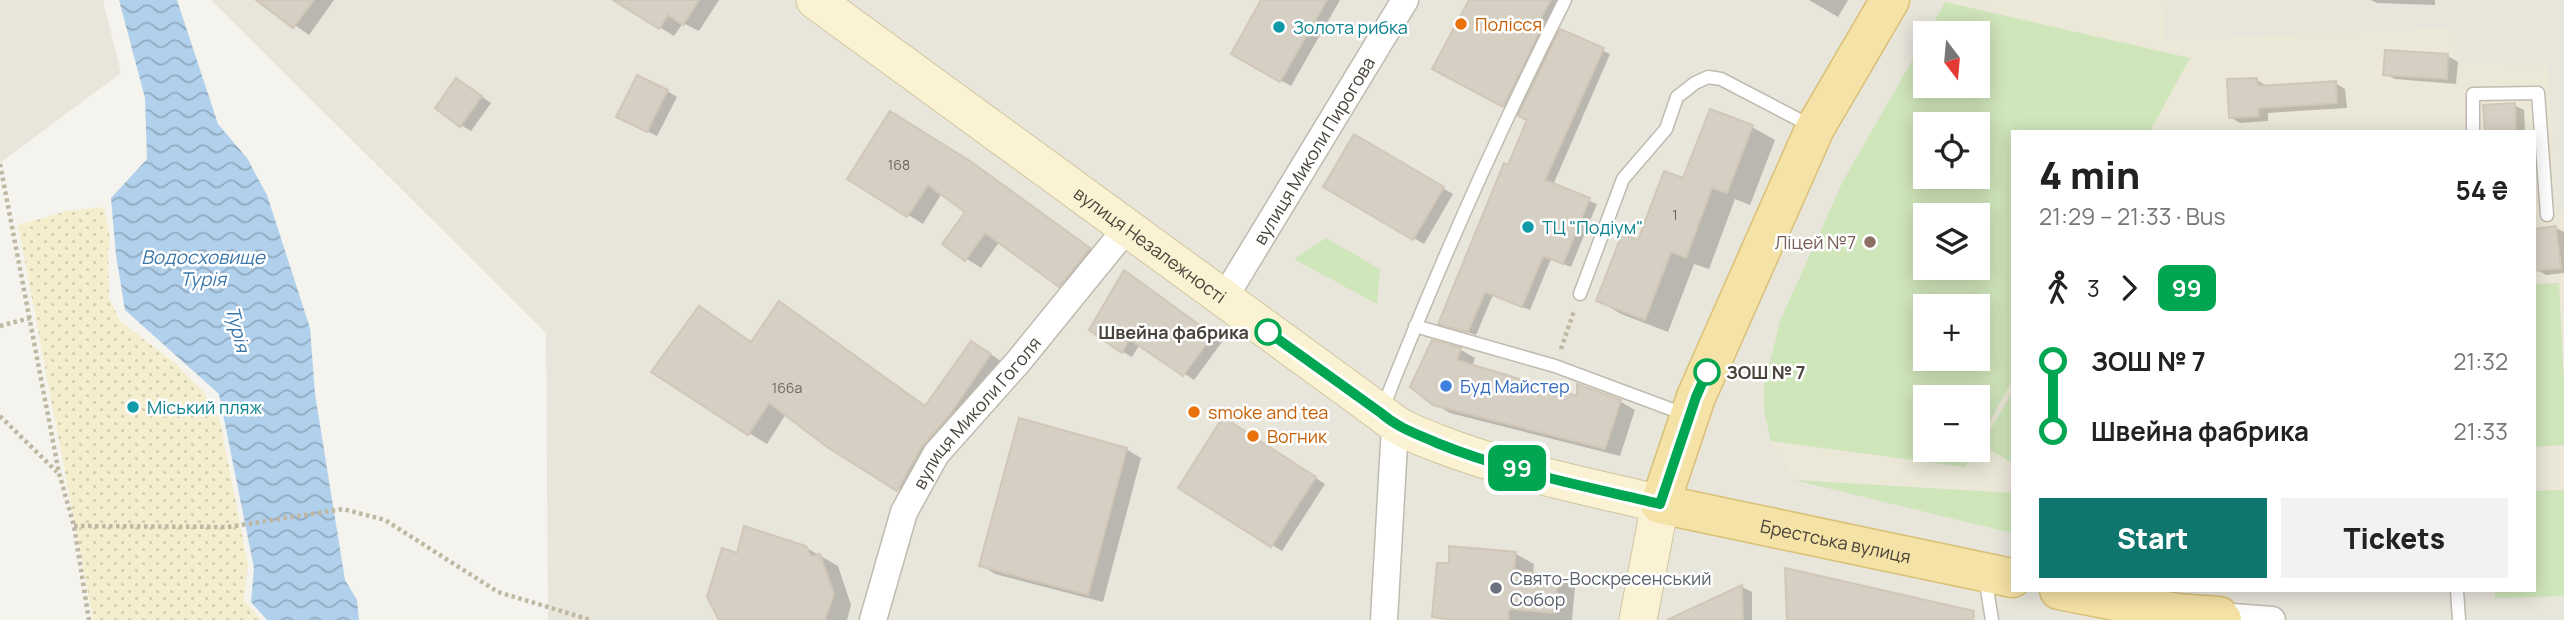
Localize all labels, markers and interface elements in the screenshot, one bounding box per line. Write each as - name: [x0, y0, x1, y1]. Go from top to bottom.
- place label: Полісся: [1475, 12, 1542, 36]
- place label: Золота рибка: [1293, 15, 1408, 39]
- marker: Полісся: [1453, 16, 1469, 32]
- marker: Золота рибка: [1271, 19, 1287, 35]
- north arrow: [1913, 21, 1990, 98]
- map controls: [1913, 21, 1990, 462]
- street label: вулиця Миколи Пирогова: [1248, 52, 1380, 249]
- button: locate: [1913, 112, 1990, 189]
- text: 4 min: [2039, 148, 2140, 200]
- house number: 168: [888, 155, 910, 174]
- text: 54 ₴: [2455, 172, 2508, 208]
- street label: вулиця Незалежності: [1069, 181, 1231, 308]
- text: 21:29 – 21:33 · Bus: [2039, 200, 2226, 232]
- button: layers: [1913, 203, 1990, 280]
- house number: 1: [1672, 205, 1678, 224]
- place label: ТЦ "Подіум": [1542, 215, 1643, 239]
- marker: ТЦ "Подіум": [1520, 219, 1536, 235]
- place label: Ліцей №7: [1775, 230, 1856, 254]
- marker: Ліцей №7: [1862, 234, 1878, 250]
- water label: Водосховище Турія: [141, 244, 267, 292]
- icon: walk: [2039, 269, 2077, 307]
- icon: forward: [2110, 269, 2148, 307]
- text: 99: [2172, 271, 2202, 304]
- text: 3: [2087, 272, 2100, 304]
- button: +: [1913, 294, 1990, 371]
- water label: Турія: [220, 303, 257, 356]
- marker: Швейна фабрика: [1255, 319, 1281, 345]
- place label: Швейна фабрика: [1098, 320, 1249, 344]
- street label: вулиця Миколи Гоголя: [907, 331, 1046, 493]
- text: ЗОШ № 7: [2091, 343, 2206, 379]
- text: 21:32: [2453, 345, 2508, 377]
- marker: ЗОШ № 7: [1694, 359, 1720, 385]
- place label: ЗОШ № 7: [1726, 360, 1805, 384]
- place label: Буд Майстер: [1460, 374, 1570, 398]
- house number: 166а: [772, 378, 802, 397]
- marker: Буд Майстер: [1438, 378, 1454, 394]
- button: −: [1913, 385, 1990, 462]
- place label: Міський пляж: [147, 395, 262, 419]
- marker: Міський пляж: [125, 399, 141, 415]
- place label: smoke and tea: [1208, 400, 1328, 424]
- marker: smoke and tea: [1186, 404, 1202, 420]
- text: Швейна фабрика: [2091, 413, 2309, 449]
- text: 21:33: [2454, 415, 2508, 447]
- place label: Вогник: [1267, 424, 1328, 448]
- marker: Вогник: [1245, 428, 1261, 444]
- line badge: 99: [1486, 445, 1548, 491]
- text: 99: [1502, 451, 1532, 484]
- button: Start: [2039, 498, 2267, 578]
- button: Tickets: [2281, 498, 2508, 578]
- street label: Брестська вулиця: [1758, 513, 1913, 568]
- place label: Свято-Воскресенський Собор: [1510, 566, 1711, 611]
- marker: Свято-Воскресенський Собор: [1488, 580, 1504, 596]

